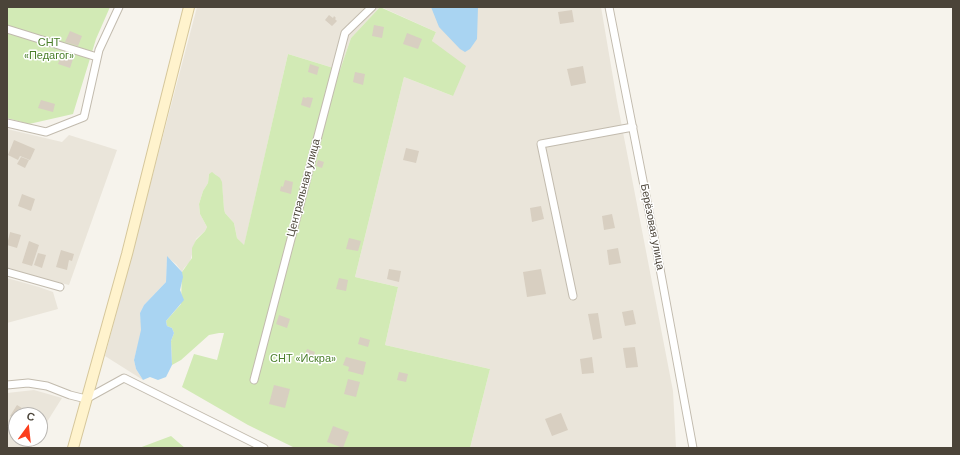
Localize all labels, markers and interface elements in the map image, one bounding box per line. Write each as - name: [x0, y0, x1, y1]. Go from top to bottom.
- park label: СНТ «Педагог»: [24, 36, 74, 62]
- street label: Центральная улица: [285, 137, 323, 239]
- street label: Берёзовая улица: [637, 183, 667, 271]
- park label: СНТ «Искра»: [270, 352, 336, 366]
- north arrow: [8, 407, 48, 447]
- text: С: [25, 409, 36, 424]

